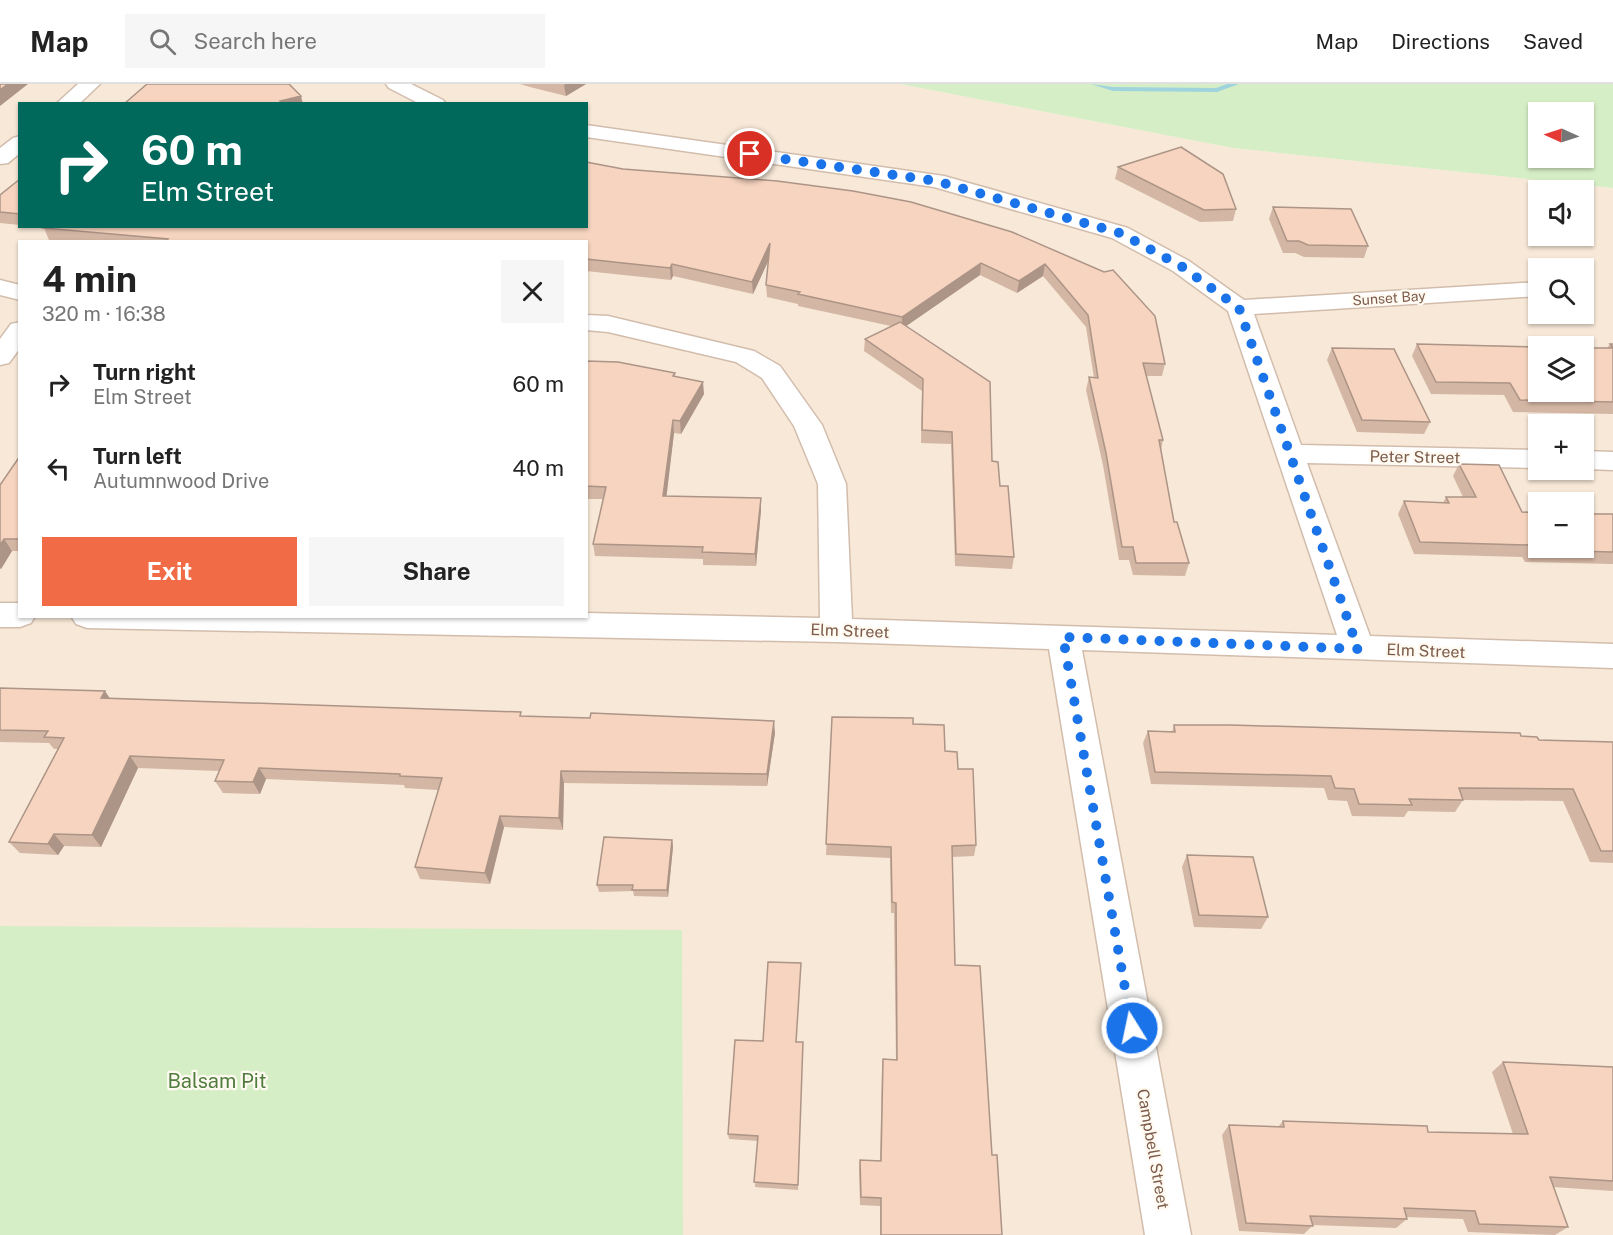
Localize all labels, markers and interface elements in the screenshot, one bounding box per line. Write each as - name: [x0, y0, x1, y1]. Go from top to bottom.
- search box: [125, 14, 545, 68]
- text: Map: [30, 25, 89, 58]
- icon: search: [146, 25, 179, 58]
- text: Search here: [194, 28, 317, 54]
- text: Map: [1316, 29, 1358, 54]
- text: Directions: [1391, 29, 1490, 54]
- text: Saved: [1523, 29, 1583, 54]
- north arrow: [1528, 102, 1594, 168]
- map controls: [1528, 102, 1594, 558]
- text: 60 m: [141, 125, 243, 174]
- icon: right: [42, 126, 120, 204]
- pin: [724, 128, 775, 179]
- icon: arrive: [733, 137, 766, 170]
- text: Elm Street: [141, 175, 274, 207]
- button: sound: [1528, 180, 1594, 246]
- text: 4 min: [42, 258, 137, 300]
- button: search: [1528, 258, 1594, 324]
- button: close: [501, 260, 564, 323]
- street label: Sunset Bay: [1352, 287, 1427, 309]
- text: 320 m · 16:38: [42, 302, 166, 326]
- button: layers: [1528, 336, 1594, 402]
- text: Turn right: [93, 359, 196, 385]
- icon: right: [42, 368, 75, 401]
- text: 60 m: [513, 371, 564, 397]
- text: Elm Street: [93, 385, 192, 409]
- button: +: [1528, 414, 1594, 480]
- text: Turn left: [93, 443, 182, 469]
- street label: Peter Street: [1369, 447, 1461, 467]
- icon: left: [42, 452, 75, 485]
- text: 40 m: [512, 455, 564, 481]
- text: Autumnwood Drive: [93, 469, 269, 493]
- button: −: [1528, 492, 1594, 558]
- button: Exit: [42, 537, 297, 606]
- button: Share: [309, 537, 564, 606]
- street label: Elm Street: [810, 620, 890, 642]
- street label: Elm Street: [1386, 640, 1466, 662]
- position arrow: [1100, 996, 1164, 1060]
- park label: Balsam Pit: [167, 1069, 267, 1093]
- street label: Campbell Street: [1133, 1087, 1173, 1211]

